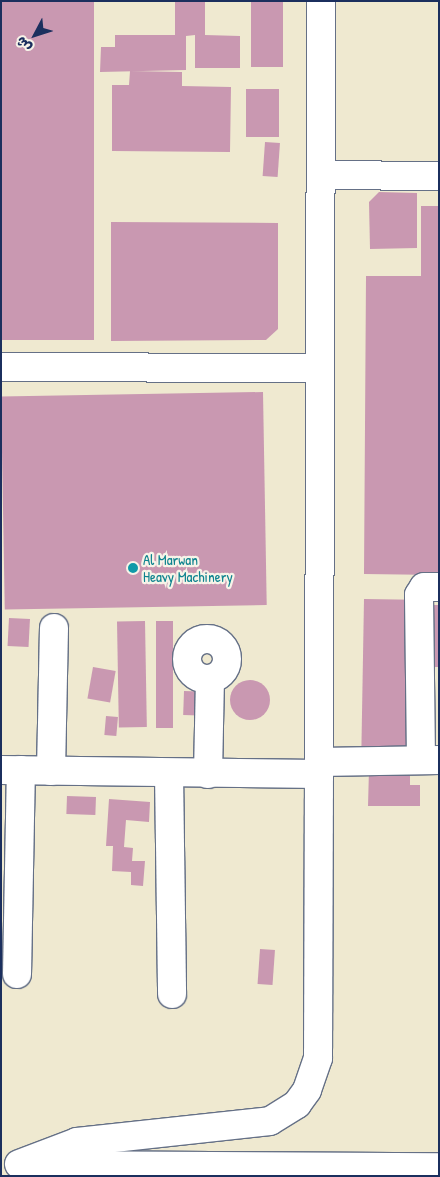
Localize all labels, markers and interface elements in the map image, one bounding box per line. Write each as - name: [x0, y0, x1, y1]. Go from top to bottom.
- north arrow: [10, 10, 60, 60]
- text: ش: [11, 33, 35, 57]
- place label: Al Marwan Heavy Machinery: [143, 550, 233, 585]
- marker: Al Marwan Heavy Machinery: [127, 562, 139, 574]

